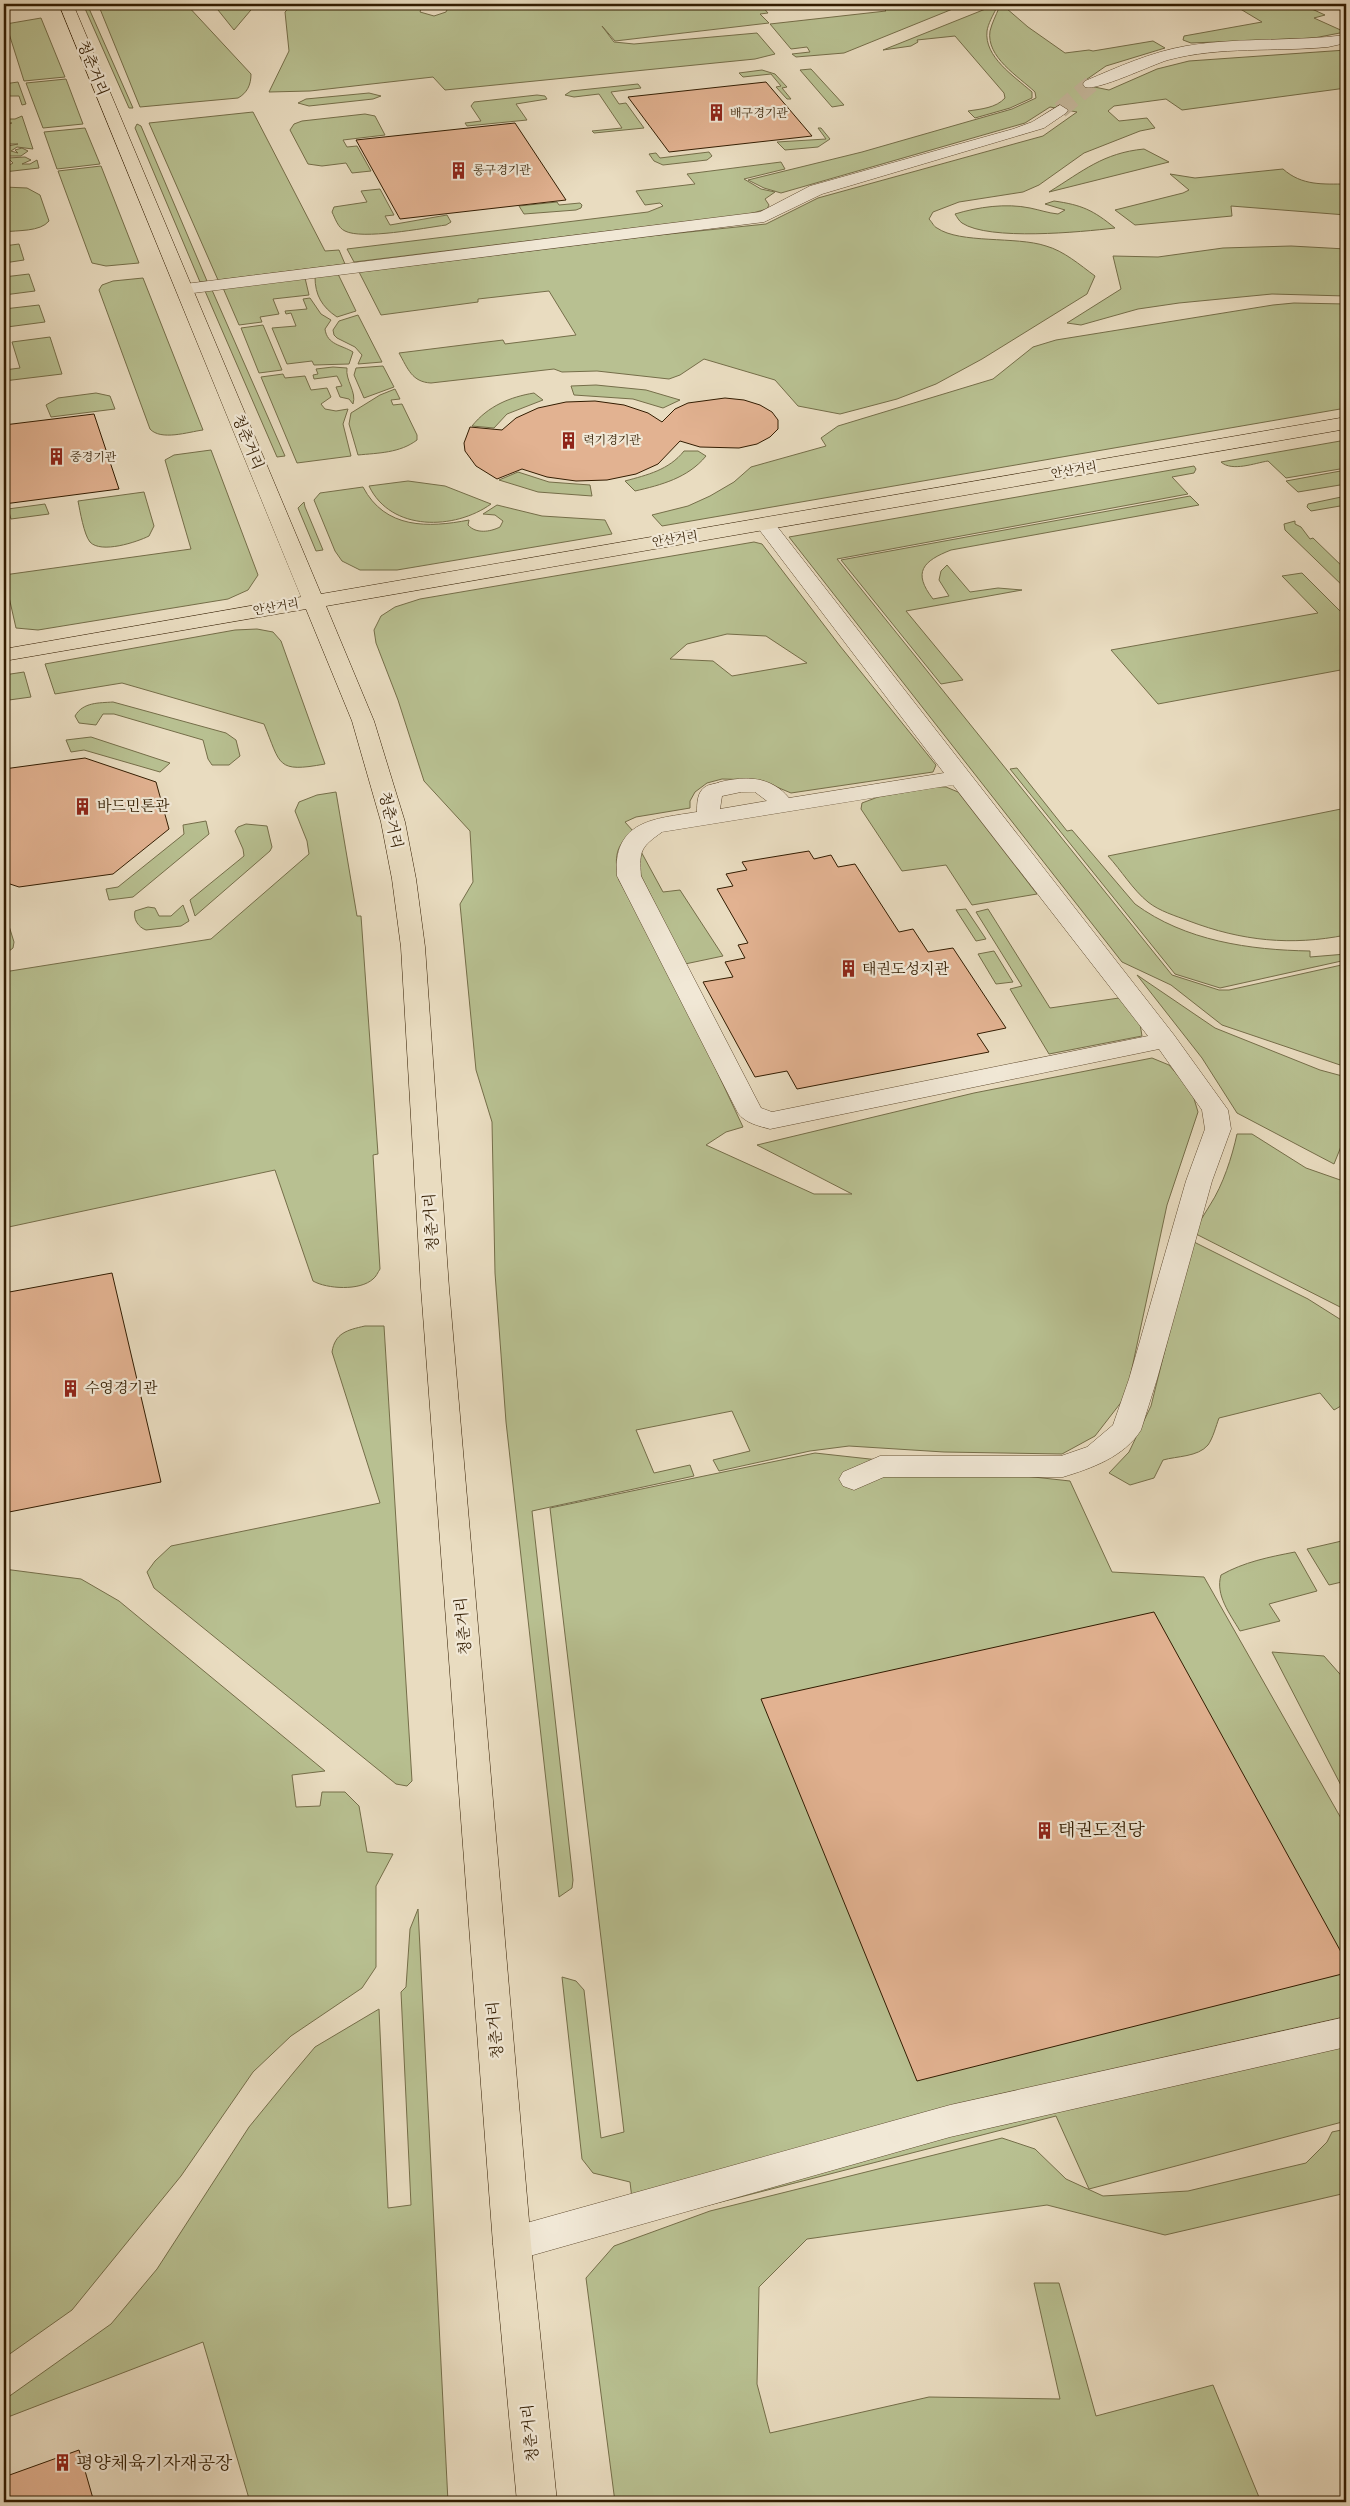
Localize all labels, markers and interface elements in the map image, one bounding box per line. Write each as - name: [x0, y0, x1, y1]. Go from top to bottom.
- street label: 청춘거리: [73, 37, 113, 99]
- building icon: 배구경기관: [706, 103, 726, 123]
- place label: 배구경기관: [730, 105, 788, 121]
- building icon: 롱구경기관: [449, 160, 469, 180]
- place label: 롱구경기관: [473, 162, 531, 178]
- street label: 청춘거리: [228, 411, 268, 473]
- building icon: 력기경기관: [559, 430, 579, 450]
- place label: 력기경기관: [583, 432, 641, 448]
- building icon: 중경기관: [46, 447, 66, 467]
- place label: 중경기관: [70, 449, 117, 465]
- street label: 안산거리: [1050, 458, 1098, 482]
- street label: 안산거리: [651, 527, 699, 551]
- street label: 안산거리: [252, 595, 300, 619]
- street label: 청춘거리: [375, 790, 407, 850]
- building icon: 바드민톤관: [73, 796, 93, 816]
- place label: 바드민톤관: [97, 796, 170, 816]
- building icon: 태권도성지관: [838, 959, 858, 979]
- place label: 태권도성지관: [862, 959, 949, 979]
- street label: 청춘거리: [419, 1192, 443, 1252]
- building icon: 수영경기관: [61, 1378, 81, 1398]
- place label: 수영경기관: [85, 1378, 158, 1398]
- street label: 청춘거리: [451, 1596, 475, 1656]
- place label: 태권도전당: [1058, 1818, 1146, 1843]
- building icon: 태권도전당: [1034, 1820, 1054, 1840]
- street label: 청춘거리: [483, 2000, 507, 2060]
- street label: 청춘거리: [517, 2403, 543, 2463]
- place label: 평양체육기자재공장: [76, 2451, 233, 2476]
- building icon: 평양체육기자재공장: [52, 2453, 72, 2473]

